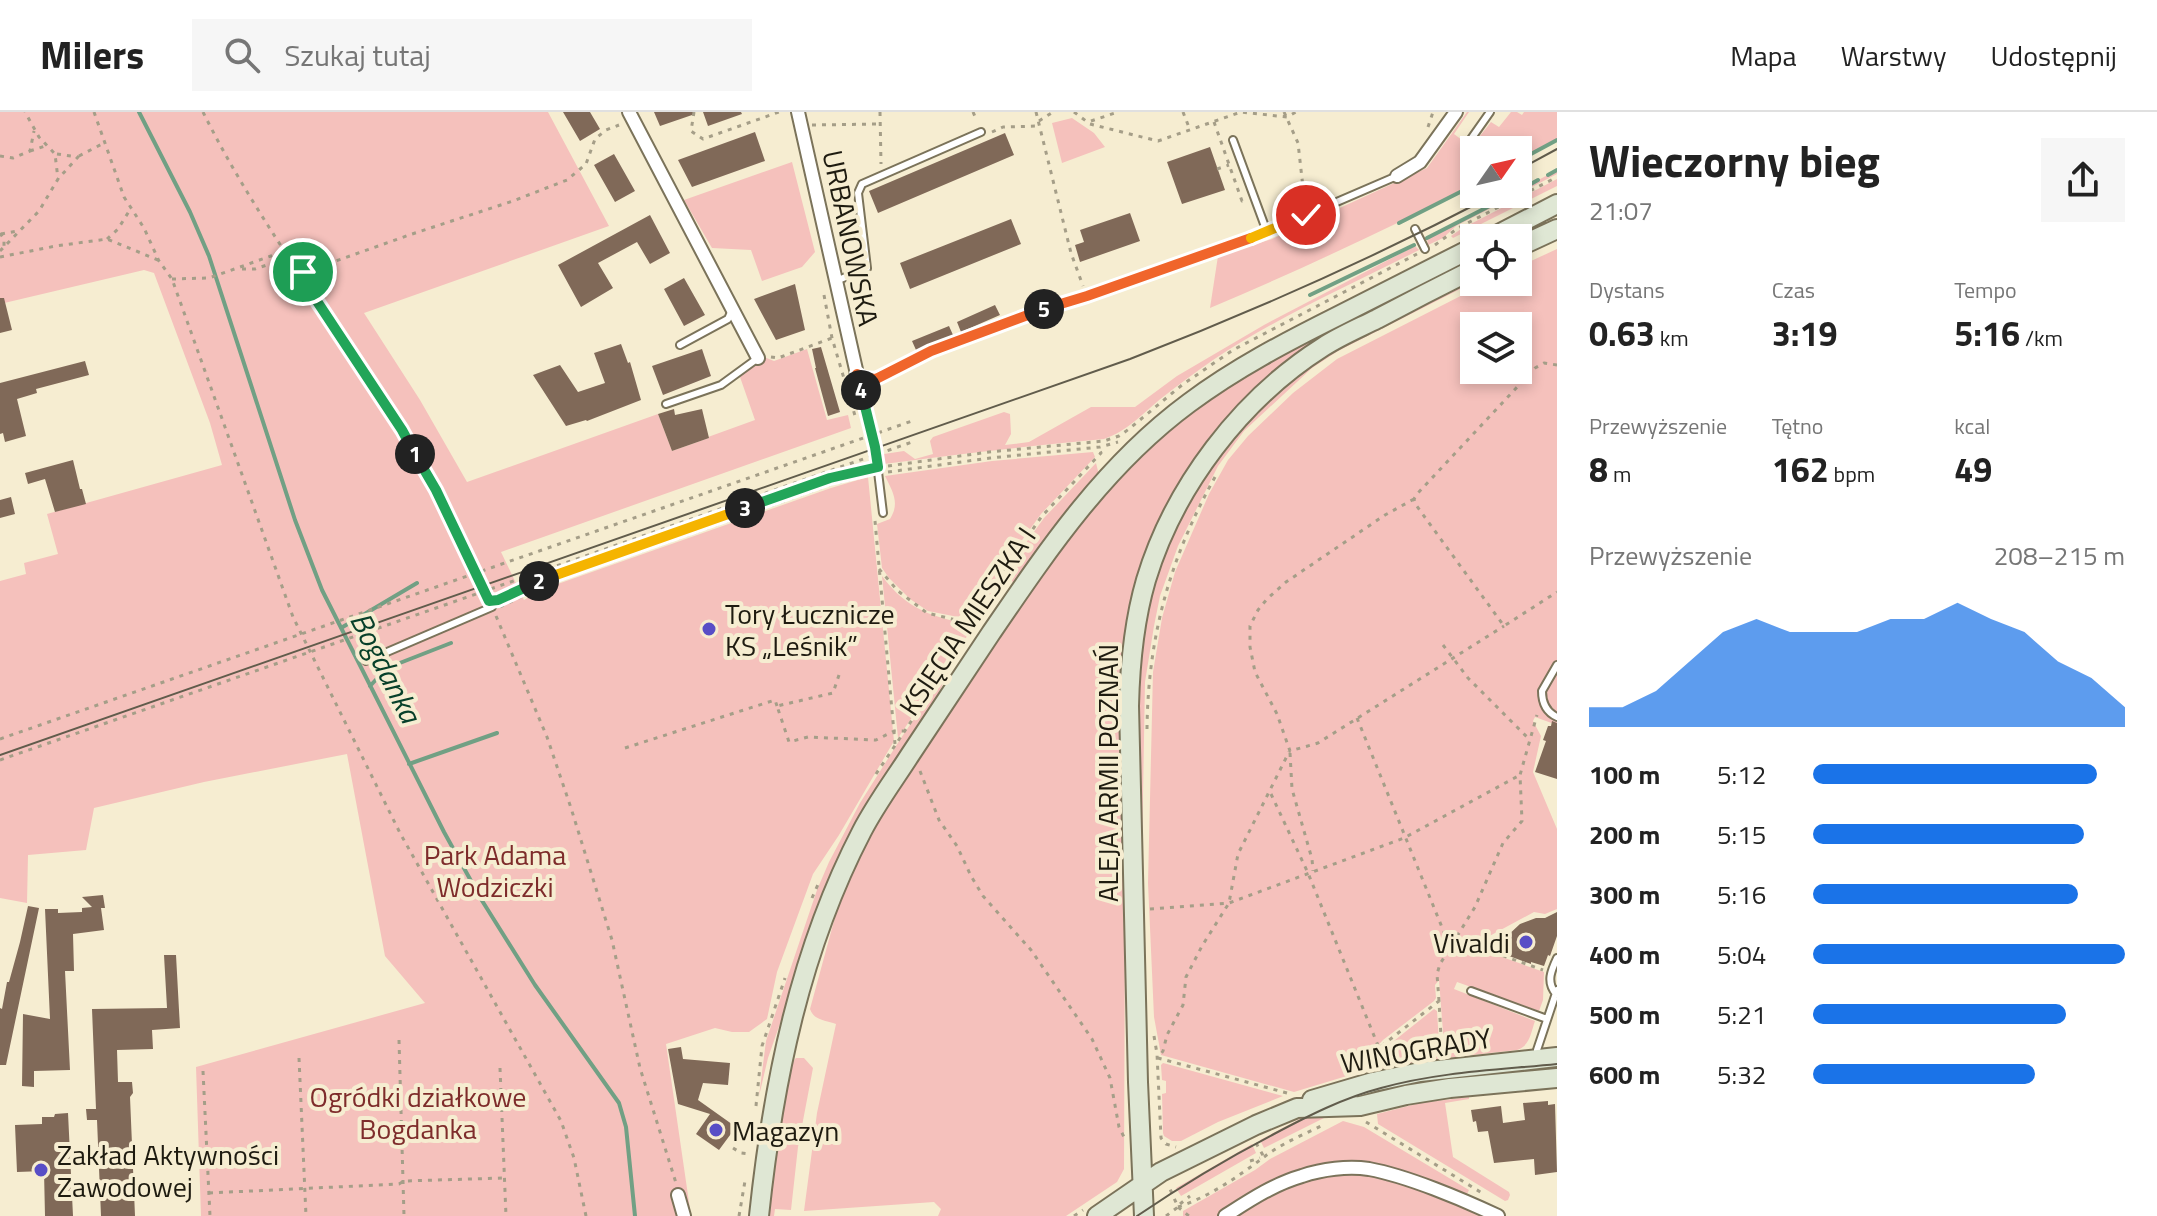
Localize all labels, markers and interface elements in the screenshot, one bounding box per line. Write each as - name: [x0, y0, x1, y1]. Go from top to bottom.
- search box: [192, 19, 752, 91]
- text: Milers: [40, 26, 144, 84]
- text: Szukaj tutaj: [284, 32, 431, 78]
- icon: search: [220, 33, 264, 77]
- text: Mapa: [1730, 34, 1797, 77]
- text: Warstwy: [1841, 34, 1946, 77]
- text: Udostępnij: [1990, 34, 2117, 77]
- text: Wieczorny bieg: [1589, 127, 1880, 194]
- north arrow: [1460, 136, 1532, 208]
- map controls: [1460, 136, 1532, 384]
- button: share: [2041, 138, 2125, 222]
- street label: URBANOWSKA: [811, 146, 891, 330]
- pin: [1272, 181, 1340, 249]
- text: 21:07: [1589, 191, 1653, 230]
- icon: check: [1284, 193, 1328, 237]
- button: locate: [1460, 224, 1532, 296]
- pin: [269, 238, 337, 306]
- icon: arrive: [281, 250, 325, 294]
- text: Dystans: [1589, 273, 1665, 307]
- text: Czas: [1772, 273, 1815, 307]
- text: Tempo: [1954, 273, 2017, 307]
- pin: 5: [1024, 289, 1064, 329]
- text: 5: [1038, 292, 1050, 326]
- text: 0.63: [1589, 307, 1655, 359]
- text: 3:19: [1772, 307, 1837, 359]
- text: 5:16: [1954, 307, 2020, 359]
- button: layers: [1460, 312, 1532, 384]
- text: km: [1655, 321, 1689, 355]
- text: /km: [2020, 321, 2063, 355]
- pin: 4: [841, 370, 881, 410]
- text: 4: [855, 373, 867, 407]
- text: Przewyższenie: [1589, 409, 1727, 443]
- text: Tętno: [1772, 409, 1823, 443]
- text: kcal: [1954, 409, 1990, 443]
- pin: 1: [395, 434, 435, 474]
- text: 1: [409, 437, 421, 471]
- text: 8: [1589, 443, 1608, 495]
- text: 162: [1772, 443, 1829, 495]
- text: 49: [1954, 443, 1992, 495]
- text: m: [1608, 457, 1631, 491]
- text: bpm: [1829, 457, 1875, 491]
- pin: 3: [725, 488, 765, 528]
- text: 3: [739, 491, 751, 525]
- street label: KSIĘCIA MIESZKA I: [888, 518, 1046, 724]
- text: Przewyższenie: [1589, 536, 1752, 575]
- text: 208–215 m: [1994, 536, 2125, 575]
- pin: 2: [519, 561, 559, 601]
- text: 2: [533, 564, 545, 598]
- place label: Tory Łucznicze KS „Leśnik”: [725, 592, 895, 667]
- water label: Bogdanka: [338, 604, 434, 732]
- marker: Tory Łucznicze KS „Leśnik”: [700, 620, 718, 638]
- street label: ALEJA ARMII POZNAŃ: [1086, 644, 1129, 902]
- text: 100 m: [1589, 755, 1660, 794]
- text: 5:12: [1717, 755, 1766, 794]
- text: 200 m: [1589, 815, 1660, 854]
- text: 5:15: [1717, 815, 1766, 854]
- park label: Park Adama Wodziczki: [424, 833, 566, 908]
- text: 300 m: [1589, 875, 1660, 914]
- text: 5:16: [1717, 875, 1766, 914]
- place label: Vivaldi: [1433, 921, 1510, 964]
- marker: Vivaldi: [1517, 933, 1535, 951]
- text: 400 m: [1589, 935, 1660, 974]
- text: 5:04: [1717, 935, 1766, 974]
- text: 500 m: [1589, 995, 1660, 1034]
- text: 5:21: [1717, 995, 1766, 1034]
- street label: WINOGRADY: [1337, 1016, 1495, 1084]
- text: 600 m: [1589, 1055, 1660, 1094]
- text: 5:32: [1717, 1055, 1766, 1094]
- park label: Ogródki działkowe Bogdanka: [309, 1075, 527, 1150]
- place label: Magazyn: [732, 1109, 839, 1152]
- marker: Magazyn: [707, 1121, 725, 1139]
- place label: Zakład Aktywności Zawodowej: [57, 1133, 279, 1208]
- marker: Zakład Aktywności Zawodowej: [32, 1161, 50, 1179]

